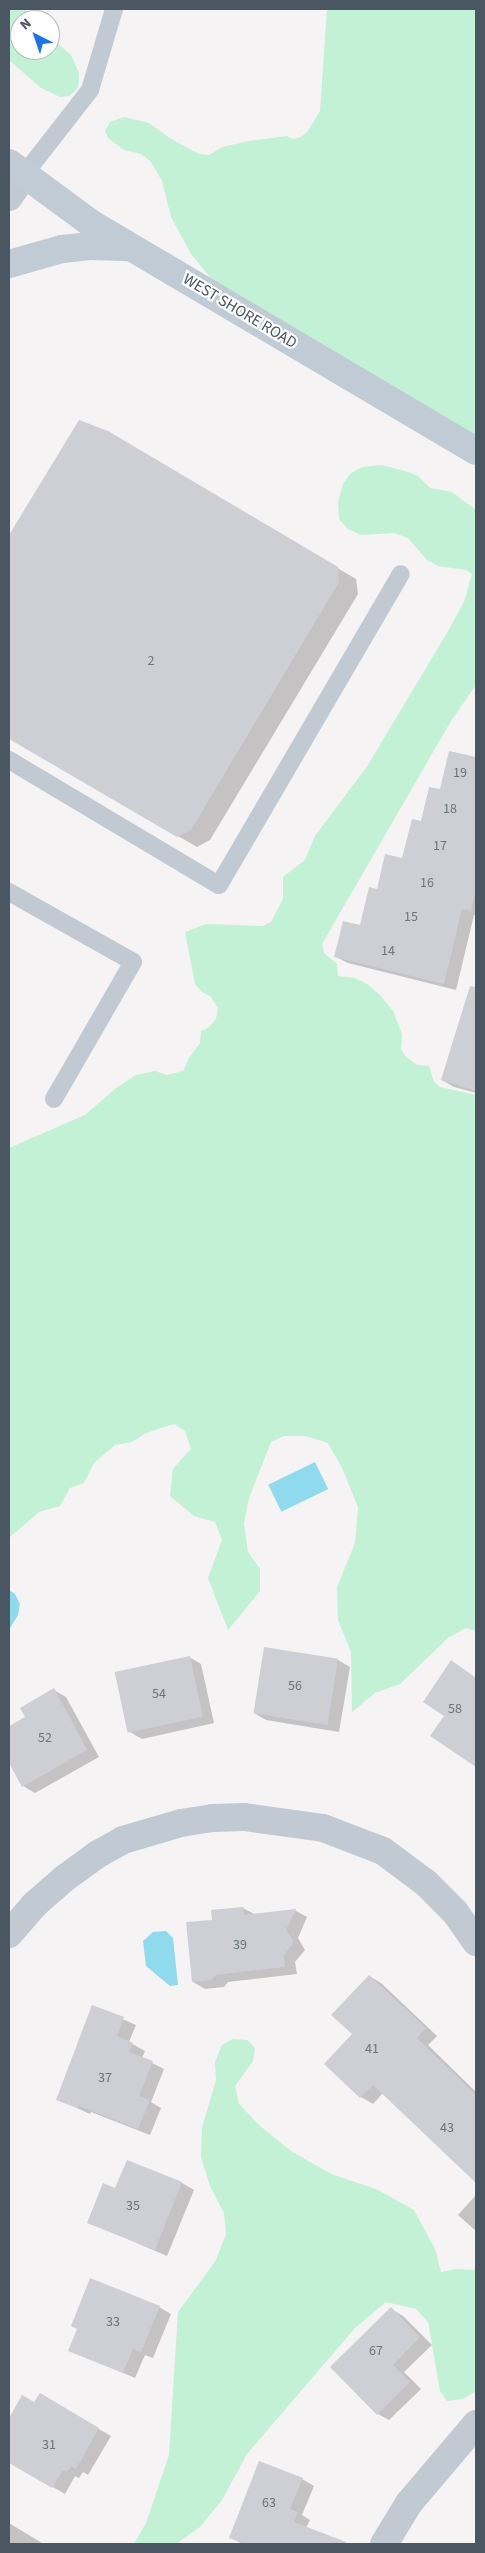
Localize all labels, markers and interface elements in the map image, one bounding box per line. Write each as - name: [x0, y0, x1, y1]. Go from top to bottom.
- north arrow: [10, 10, 60, 60]
- text: N: [16, 14, 36, 35]
- street label: WEST SHORE ROAD: [180, 269, 300, 353]
- house number: 2: [148, 653, 154, 669]
- house number: 19: [453, 765, 467, 781]
- house number: 18: [443, 801, 457, 817]
- house number: 17: [433, 838, 447, 854]
- house number: 16: [420, 875, 434, 891]
- house number: 15: [404, 909, 418, 925]
- house number: 14: [381, 943, 395, 959]
- house number: 56: [288, 1678, 302, 1694]
- house number: 54: [152, 1686, 166, 1702]
- house number: 58: [448, 1701, 462, 1717]
- house number: 52: [38, 1730, 52, 1746]
- house number: 39: [233, 1937, 247, 1953]
- house number: 41: [365, 2041, 379, 2057]
- house number: 37: [98, 2070, 112, 2086]
- house number: 43: [440, 2120, 454, 2136]
- house number: 35: [126, 2198, 140, 2214]
- house number: 33: [106, 2314, 120, 2330]
- house number: 67: [369, 2343, 383, 2359]
- house number: 31: [42, 2437, 56, 2453]
- house number: 63: [262, 2495, 276, 2511]

